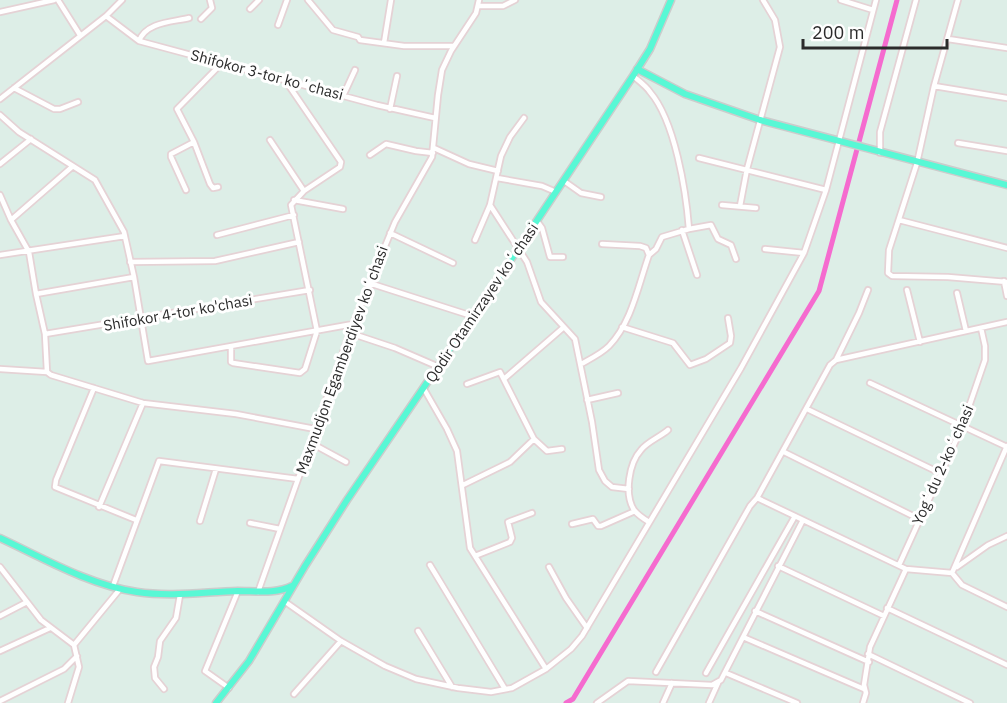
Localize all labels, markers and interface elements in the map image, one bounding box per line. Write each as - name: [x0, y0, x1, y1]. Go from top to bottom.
- scale bar: [803, 12, 947, 50]
- text: 200 m: [812, 21, 864, 44]
- street label: Shifokor 3-tor koʼchasi: [189, 45, 345, 104]
- street label: Qodir Otamirzayev koʻchasi: [421, 219, 542, 386]
- street label: Maxmudjon Egamberdiyev koʻchasi: [291, 243, 392, 477]
- street label: Shifokor 4-tor ko'chasi: [102, 290, 254, 335]
- street label: Yogʻdu 2-koʻchasi: [908, 402, 978, 528]

